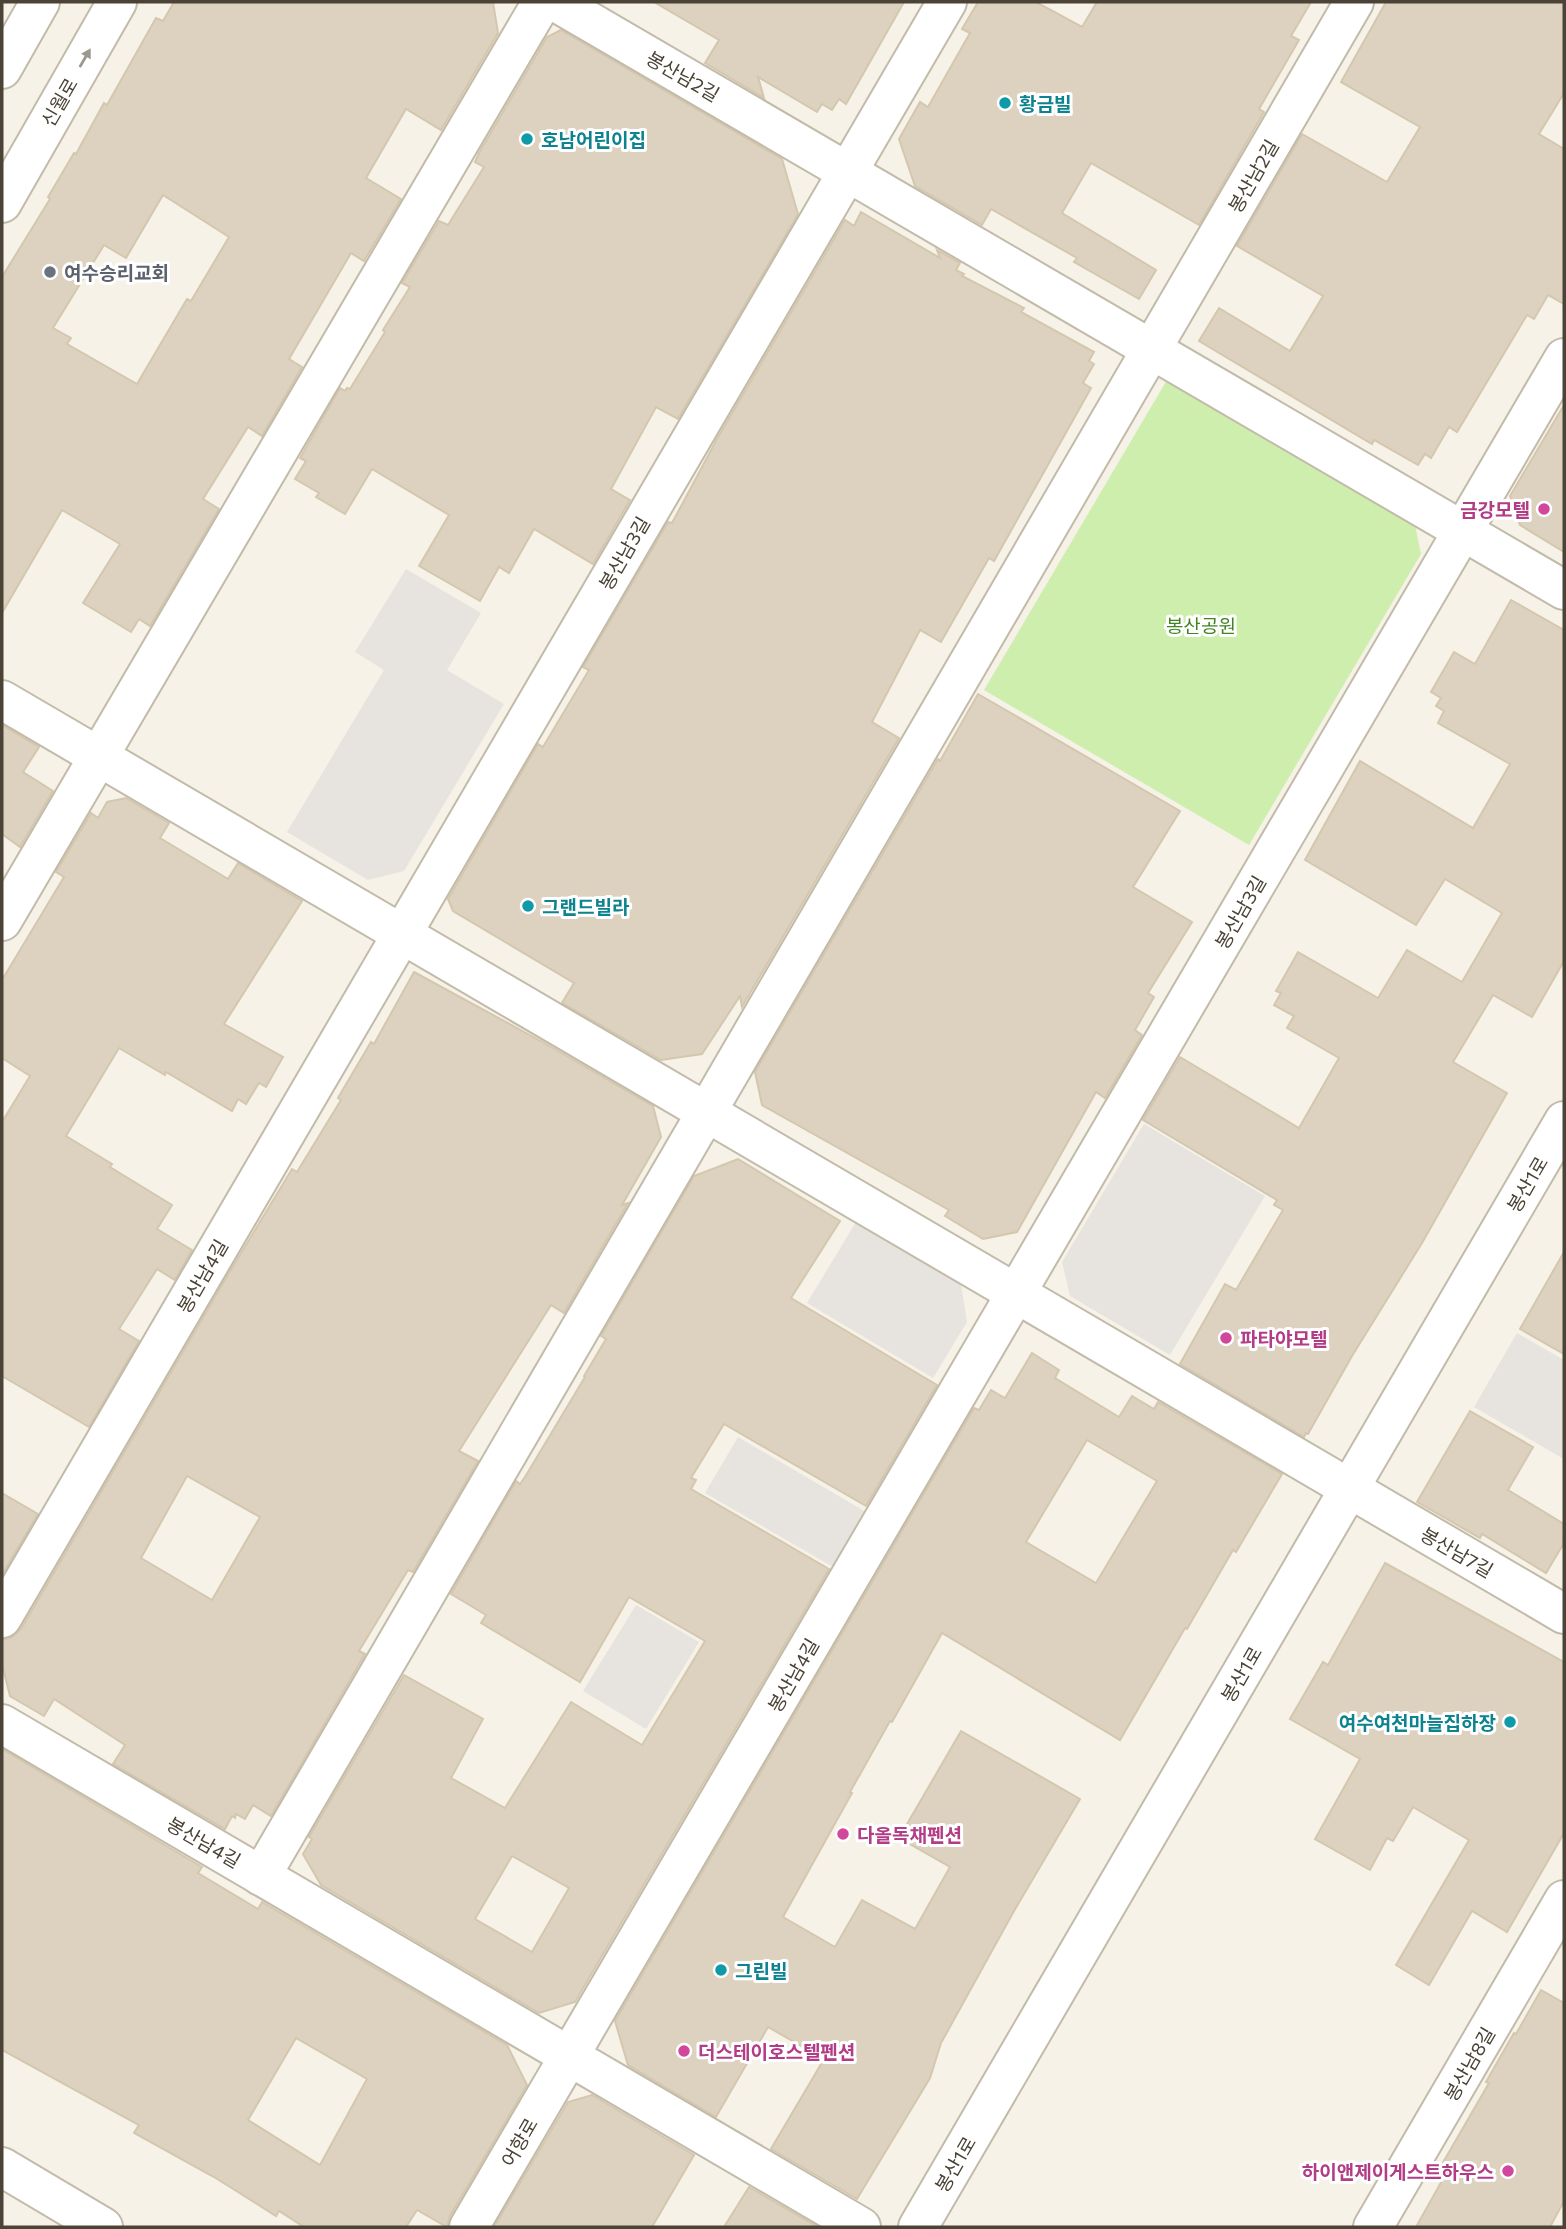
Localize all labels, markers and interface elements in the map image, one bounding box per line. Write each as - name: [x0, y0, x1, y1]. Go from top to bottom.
- street label: 봉산남2길: [642, 46, 724, 106]
- one-way arrow: [79, 49, 91, 68]
- street label: 신월로: [36, 74, 82, 130]
- place label: 황금빌: [1019, 92, 1071, 115]
- marker: 황금빌: [997, 95, 1013, 111]
- place label: 호남어린이집: [541, 128, 646, 151]
- marker: 호남어린이집: [519, 131, 535, 147]
- street label: 봉산남2길: [1223, 135, 1283, 217]
- place label: 여수승리교회: [64, 261, 169, 284]
- marker: 여수승리교회: [42, 264, 58, 280]
- place label: 금강모텔: [1460, 498, 1530, 521]
- marker: 금강모텔: [1536, 501, 1552, 517]
- street label: 봉산남3길: [594, 512, 654, 594]
- park label: 봉산공원: [1166, 614, 1236, 637]
- street label: 봉산남3길: [1210, 871, 1270, 953]
- place label: 그랜드빌라: [542, 895, 630, 918]
- marker: 그랜드빌라: [520, 898, 536, 914]
- street label: 봉산1로: [1502, 1152, 1552, 1216]
- street label: 봉산남4길: [172, 1235, 232, 1317]
- place label: 파타야모텔: [1240, 1327, 1327, 1350]
- marker: 파타야모텔: [1218, 1330, 1234, 1346]
- street label: 봉산남7길: [1417, 1522, 1497, 1582]
- street label: 봉산남4길: [763, 1634, 823, 1716]
- street label: 봉산1로: [1216, 1642, 1266, 1706]
- place label: 여수여천마늘집하장: [1339, 1711, 1496, 1734]
- marker: 여수여천마늘집하장: [1502, 1714, 1518, 1730]
- street label: 봉산남4길: [163, 1812, 245, 1872]
- place label: 다올독채펜션: [857, 1823, 962, 1846]
- marker: 다올독채펜션: [835, 1826, 851, 1842]
- place label: 그린빌: [735, 1959, 787, 1982]
- marker: 그린빌: [713, 1962, 729, 1978]
- street label: 봉산남8길: [1439, 2023, 1499, 2105]
- place label: 더스테이호스텔펜션: [698, 2040, 855, 2063]
- marker: 더스테이호스텔펜션: [676, 2043, 692, 2059]
- street label: 어항로: [496, 2114, 542, 2170]
- street label: 봉산1로: [930, 2132, 980, 2196]
- place label: 하이앤제이게스트하우스: [1302, 2160, 1494, 2183]
- marker: 하이앤제이게스트하우스: [1500, 2163, 1516, 2179]

